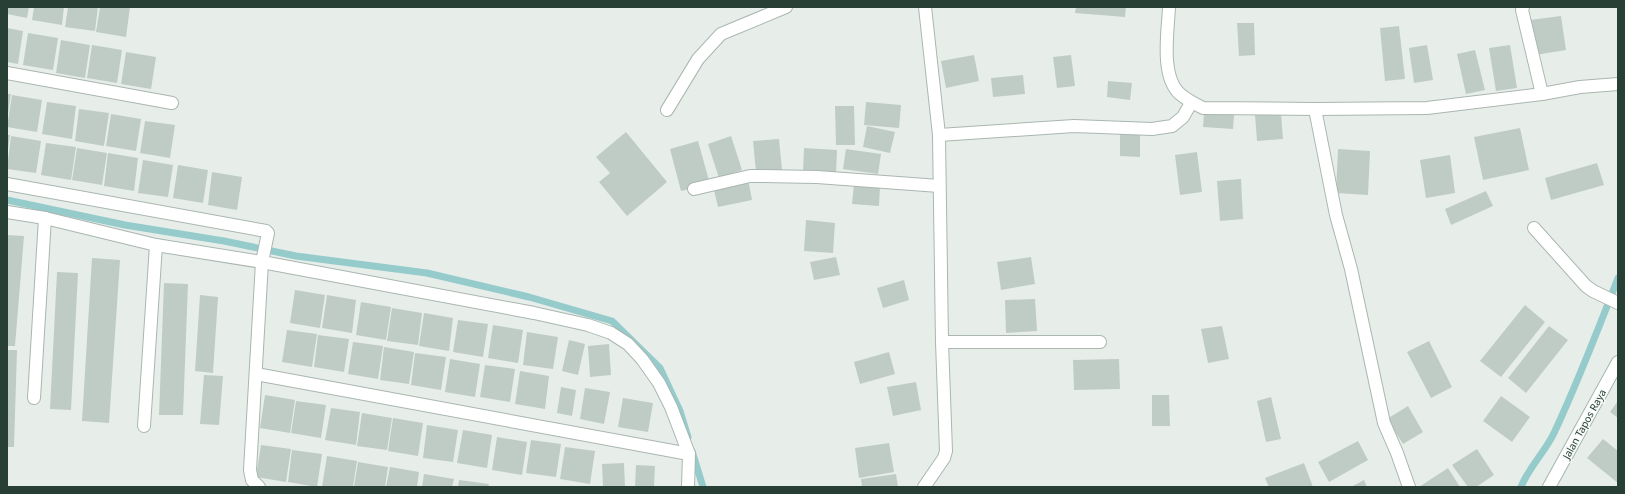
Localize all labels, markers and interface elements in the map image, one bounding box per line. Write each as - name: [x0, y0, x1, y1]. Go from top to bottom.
- street label: Jalan Tapos Raya: [1559, 387, 1609, 462]

